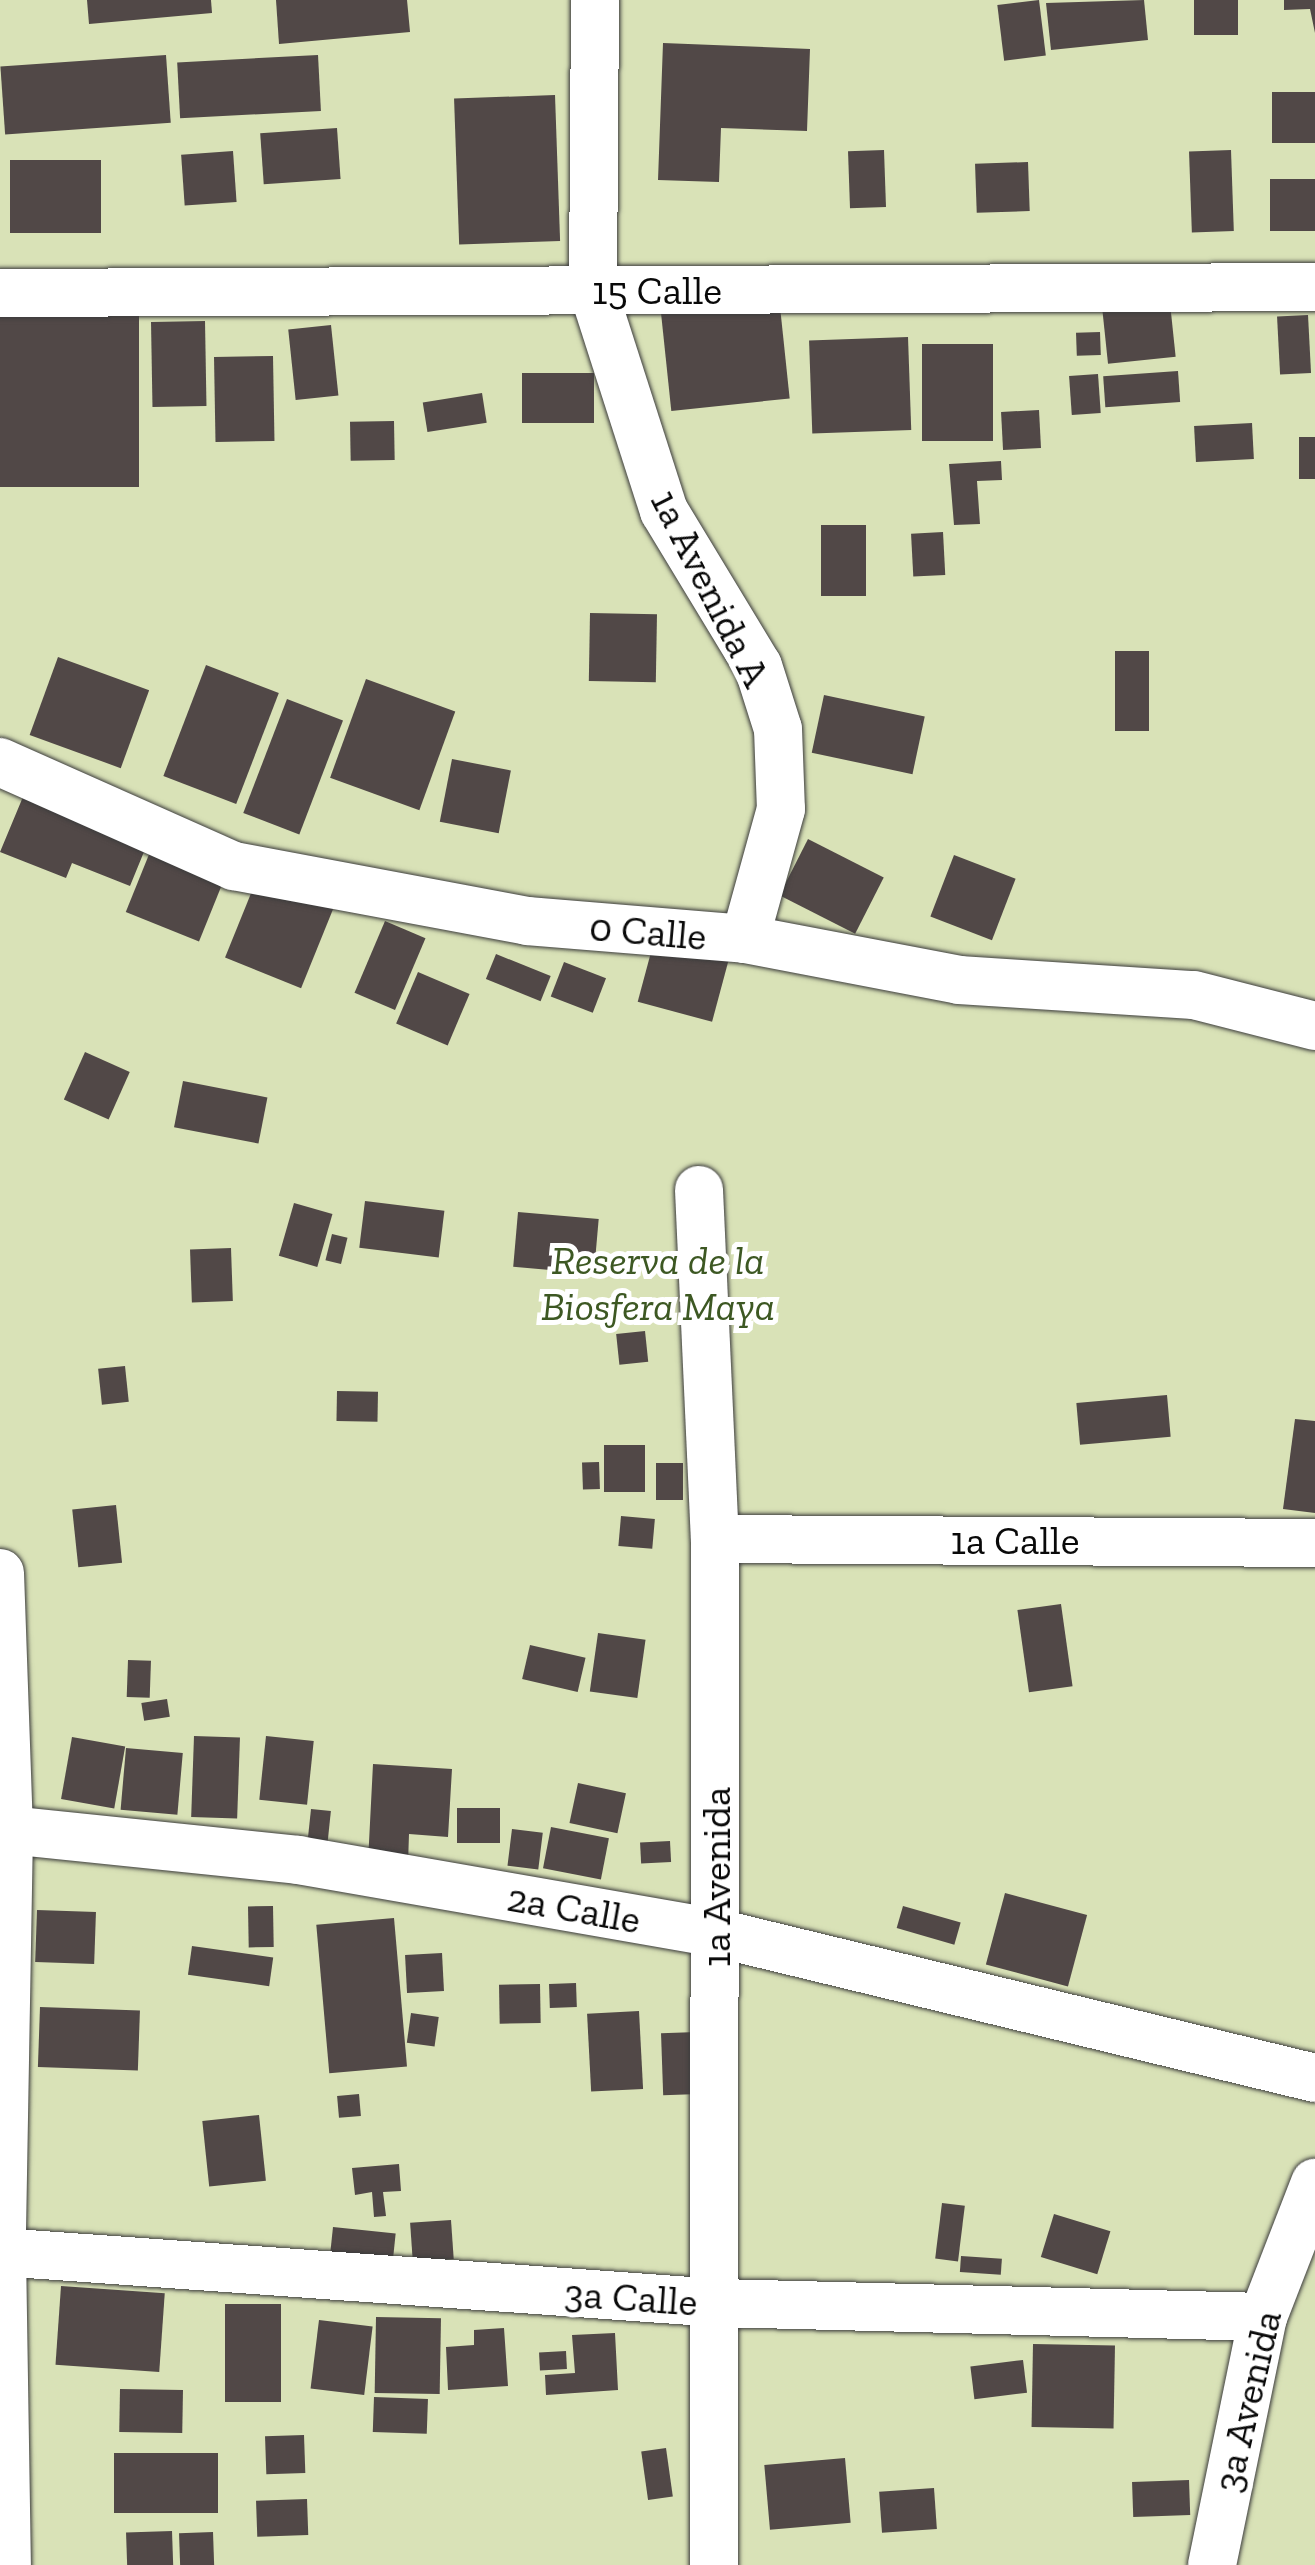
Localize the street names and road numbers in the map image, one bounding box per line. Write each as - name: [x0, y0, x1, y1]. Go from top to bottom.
- street label: 15 Calle: [592, 266, 722, 314]
- street label: 1a Avenida A: [640, 481, 782, 695]
- street label: 0 Calle: [587, 902, 709, 960]
- street label: 1a Calle: [950, 1516, 1080, 1564]
- street label: 1a Avenida: [692, 1786, 740, 1968]
- street label: 2a Calle: [504, 1873, 644, 1943]
- street label: 3a Calle: [563, 2268, 699, 2326]
- street label: 3a Avenida: [1203, 2305, 1291, 2497]

